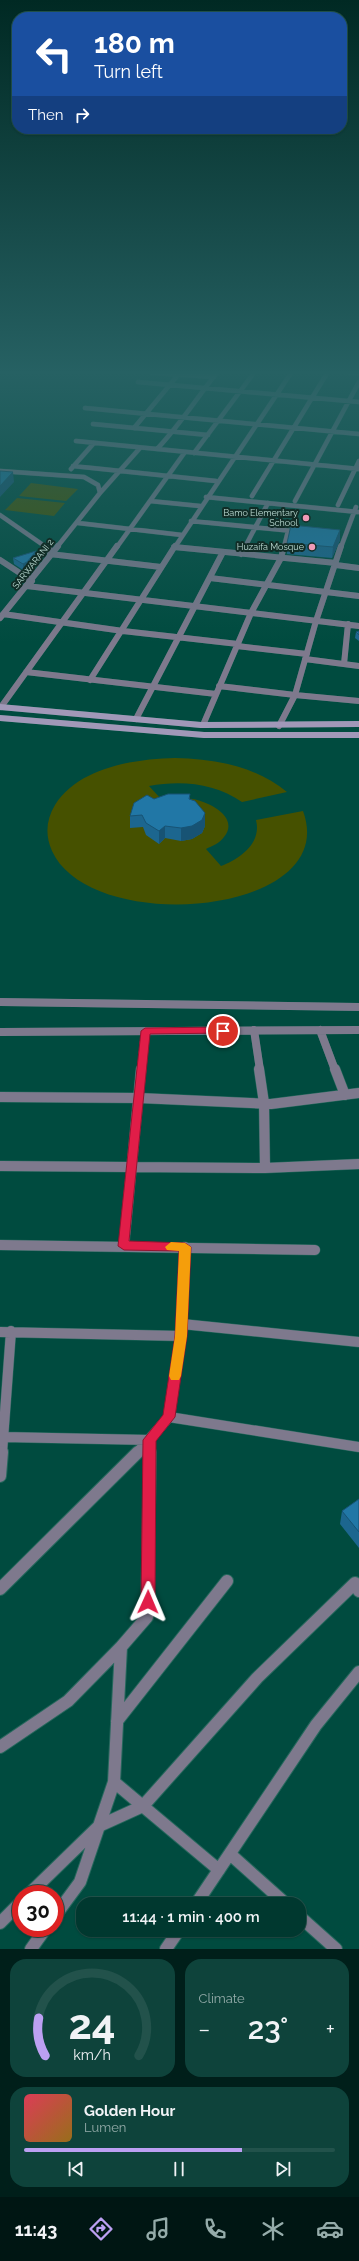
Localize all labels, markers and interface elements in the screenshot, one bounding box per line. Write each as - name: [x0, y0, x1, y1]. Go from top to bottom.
- text: 180 m: [94, 27, 175, 60]
- icon: left: [28, 28, 80, 80]
- text: Turn left: [94, 61, 163, 82]
- icon: right: [71, 104, 93, 126]
- text: Then: [28, 106, 63, 124]
- place label: Bamo Elementary School: [223, 508, 299, 528]
- marker: Bamo Elementary School: [301, 513, 311, 523]
- street label: SARWARANI 2: [11, 537, 56, 591]
- place label: Huzaifa Mosque: [237, 542, 305, 552]
- marker: Huzaifa Mosque: [307, 542, 317, 552]
- pin: [206, 1014, 240, 1048]
- icon: arrive: [212, 1020, 234, 1042]
- position arrow: [127, 1581, 169, 1623]
- speed limit sign: 30: [12, 1885, 64, 1937]
- text: 11:44 · 1 min · 400 m: [122, 1908, 260, 1926]
- text: Climate: [199, 1991, 245, 2006]
- text: 24: [69, 2000, 116, 2049]
- text: 23°: [248, 2011, 288, 2046]
- text: −: [199, 2016, 210, 2042]
- text: +: [326, 2016, 335, 2042]
- text: km/h: [73, 2047, 111, 2063]
- text: Golden Hour: [84, 2102, 175, 2120]
- text: Lumen: [84, 2120, 126, 2135]
- icon: previous: [65, 2158, 87, 2180]
- icon: pause: [168, 2158, 190, 2180]
- icon: next: [272, 2158, 294, 2180]
- icon: directions: [87, 2215, 115, 2243]
- icon: music: [144, 2215, 172, 2243]
- icon: phone: [201, 2215, 229, 2243]
- icon: climate: [259, 2215, 287, 2243]
- icon: car: [316, 2215, 344, 2243]
- text: 11:43: [15, 2219, 57, 2240]

